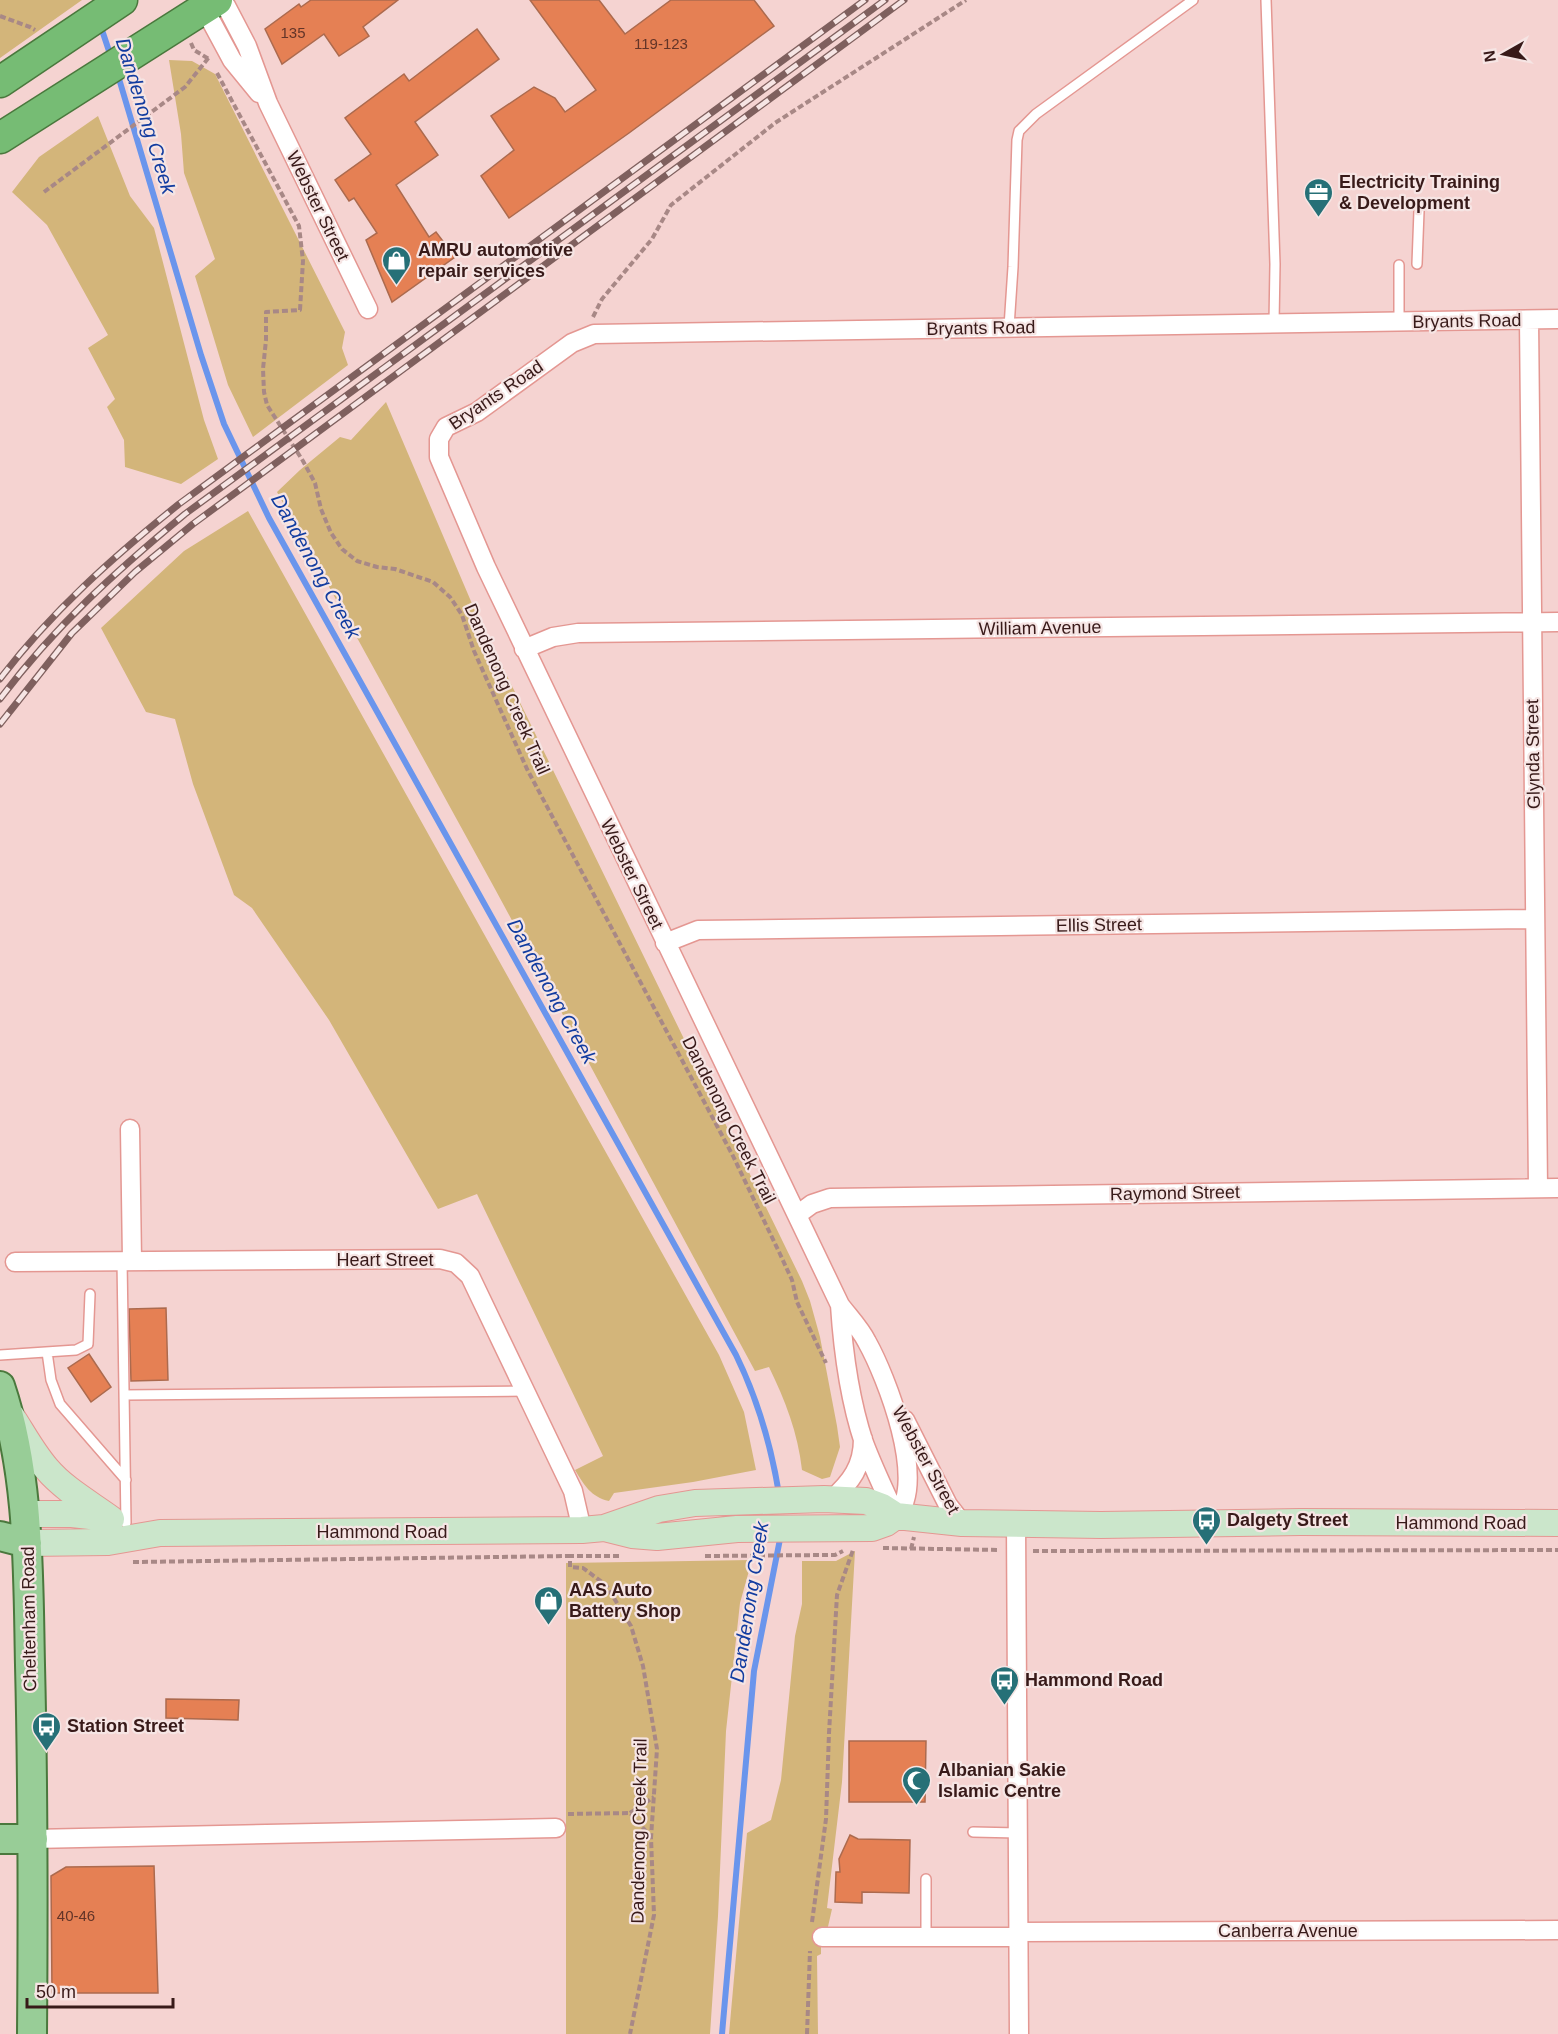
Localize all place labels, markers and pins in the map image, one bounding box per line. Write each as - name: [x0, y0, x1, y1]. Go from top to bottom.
- place label: Electricity Training & Development: [1339, 172, 1500, 213]
- office icon: Electricity Training & Development: [1302, 176, 1334, 218]
- place label: AMRU automotive repair services: [418, 240, 573, 281]
- shop icon: AMRU automotive repair services: [381, 244, 413, 286]
- bus stop icon: Dalgety Street: [1190, 1504, 1222, 1546]
- place label: Dalgety Street: [1227, 1510, 1348, 1530]
- place label: AAS Auto Battery Shop: [569, 1580, 681, 1621]
- shop icon: AAS Auto Battery Shop: [532, 1584, 564, 1626]
- bus stop icon: Hammond Road: [988, 1664, 1020, 1706]
- place label: Hammond Road: [1025, 1670, 1163, 1690]
- bus stop icon: Station Street: [30, 1710, 62, 1752]
- place label: Station Street: [67, 1716, 184, 1736]
- place label: Albanian Sakie Islamic Centre: [938, 1760, 1066, 1801]
- mosque icon: Albanian Sakie Islamic Centre: [901, 1764, 933, 1806]

